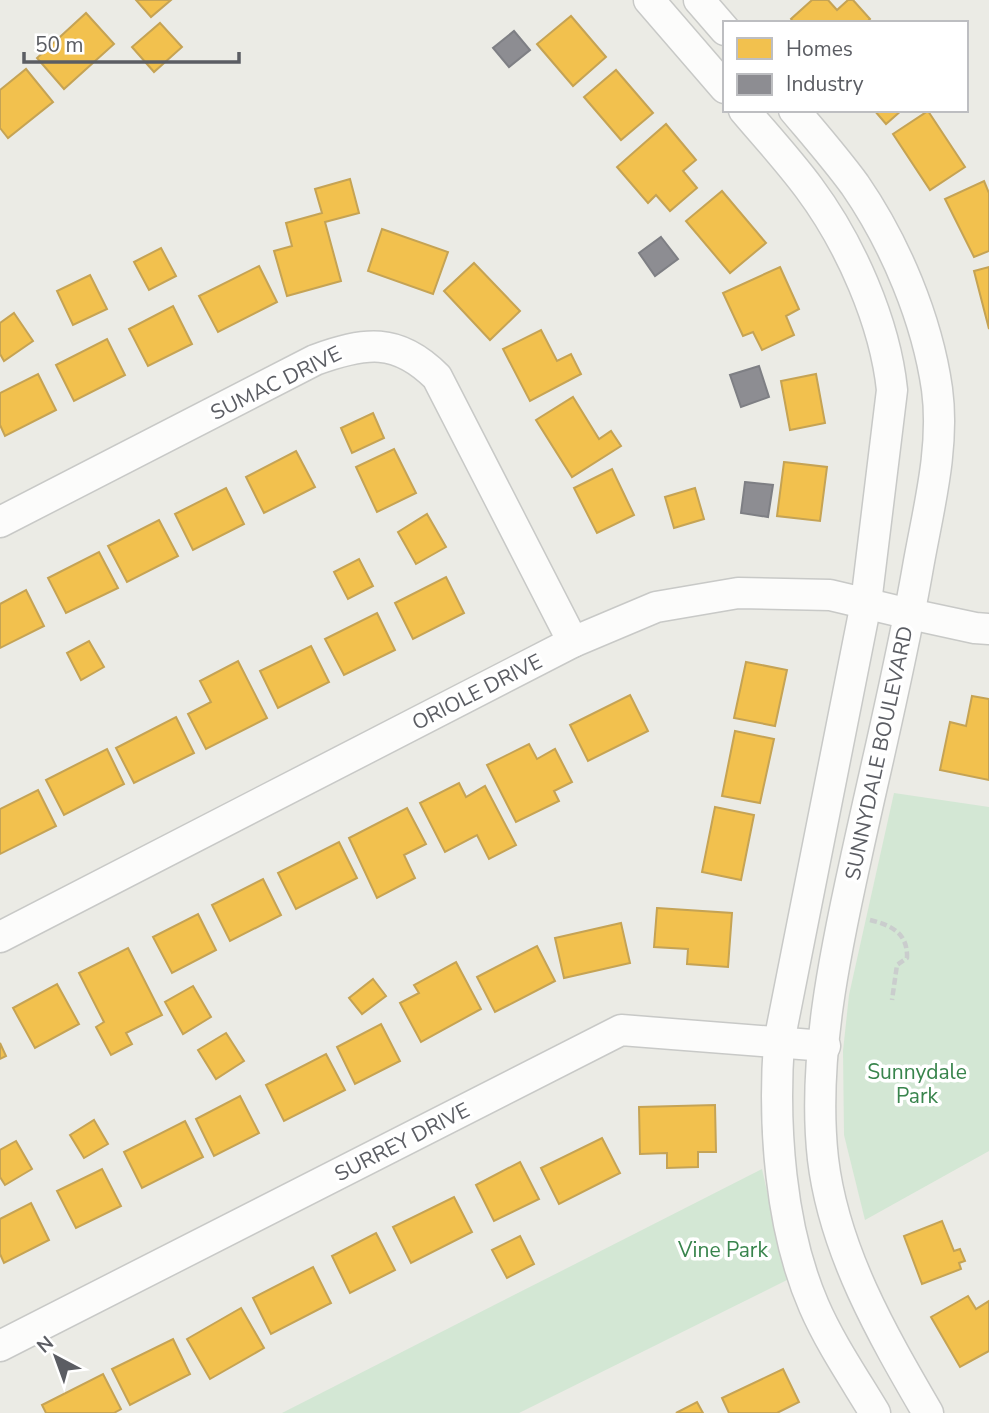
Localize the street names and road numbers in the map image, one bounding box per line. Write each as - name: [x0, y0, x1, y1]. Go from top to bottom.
- street label: SUMAC DRIVE: [206, 339, 346, 427]
- street label: SUNNYDALE BOULEVARD: [838, 623, 920, 883]
- street label: ORIOLE DRIVE: [407, 647, 547, 737]
- street label: SURREY DRIVE: [330, 1096, 474, 1188]

